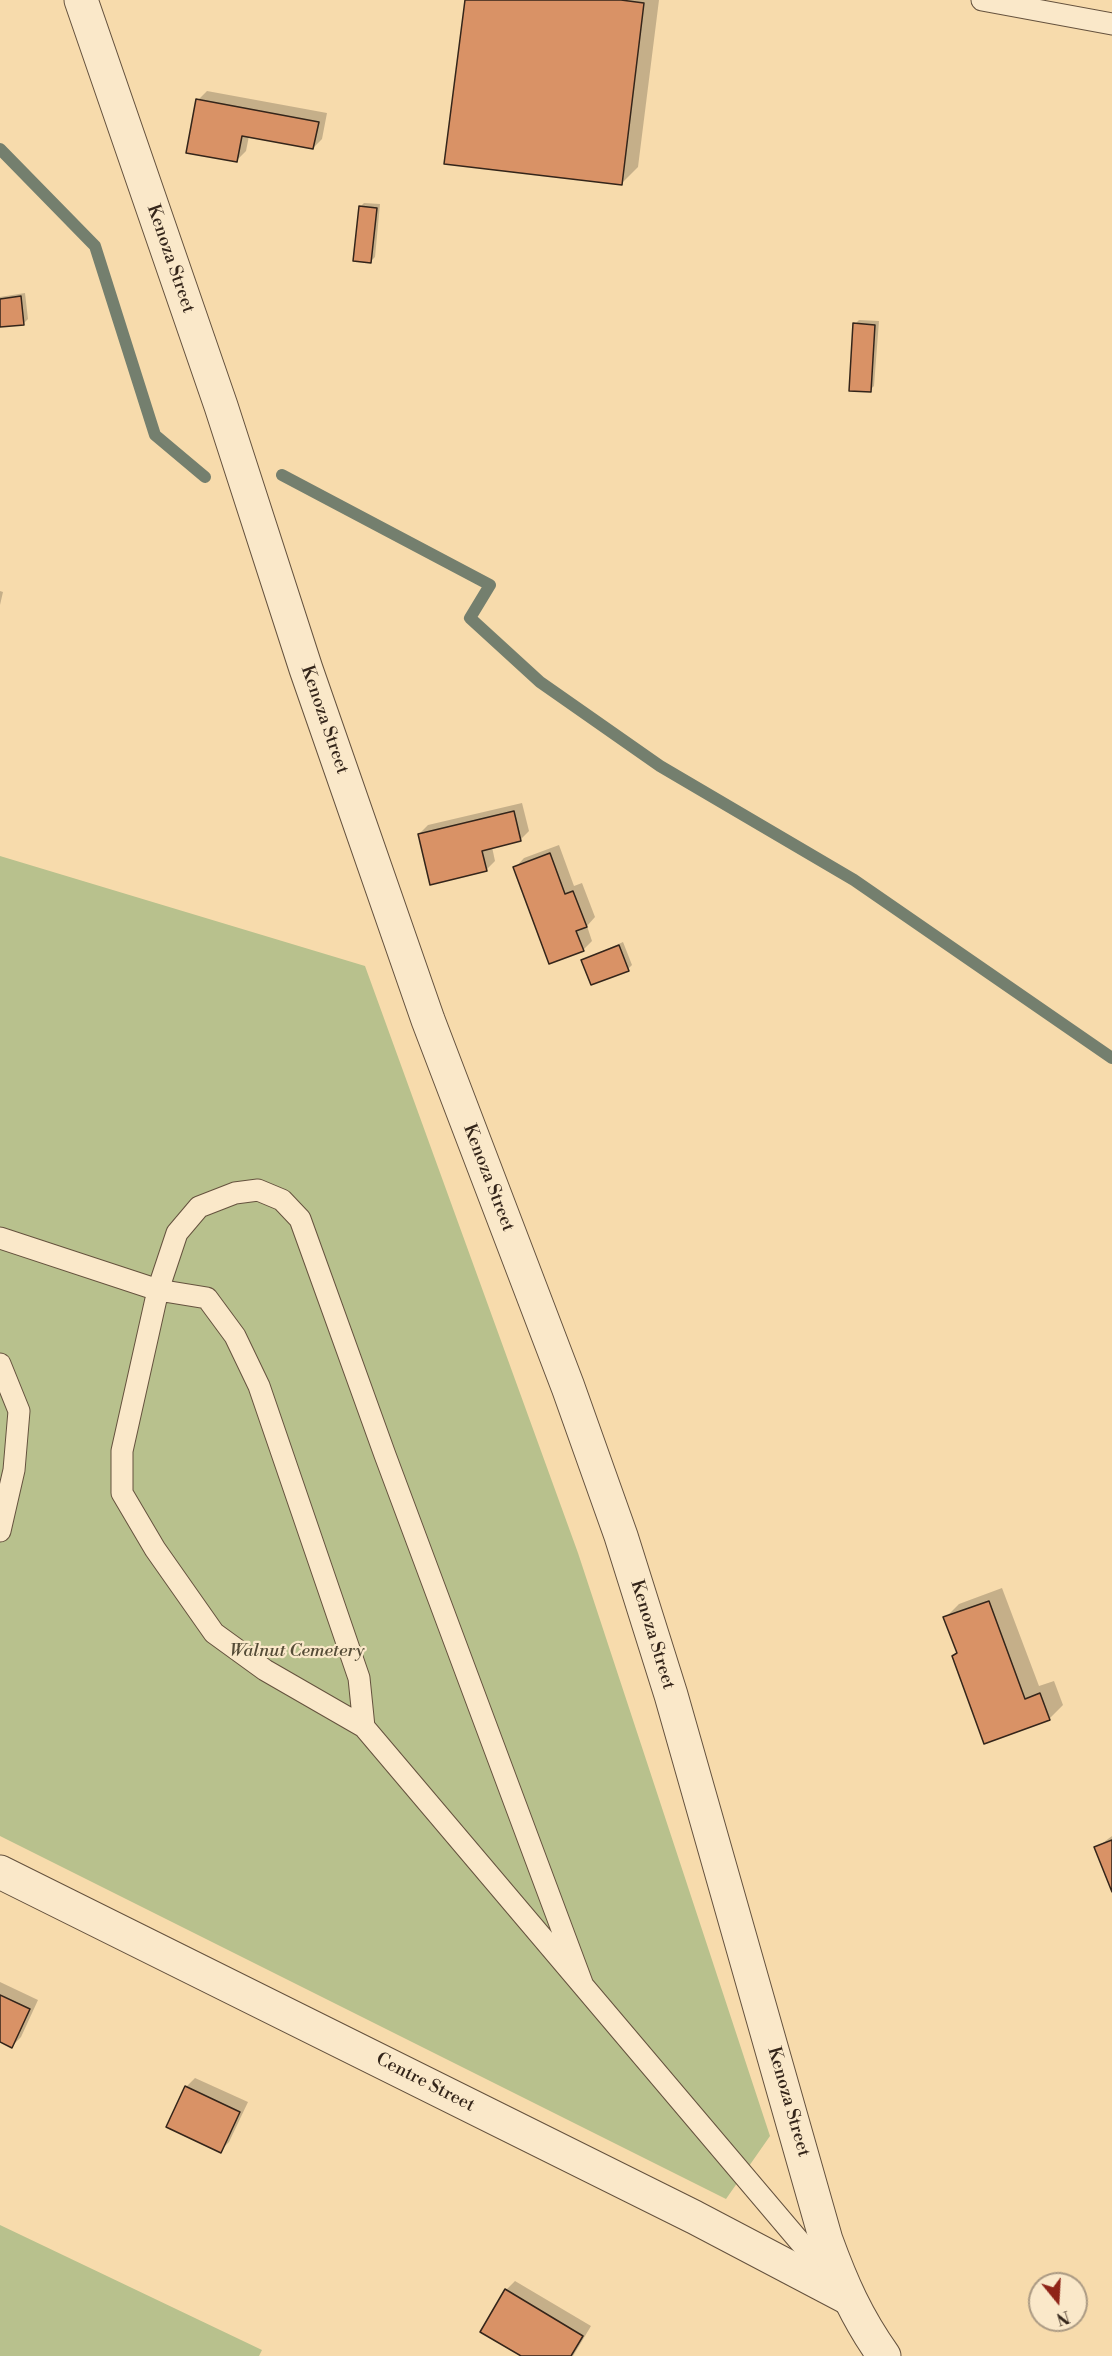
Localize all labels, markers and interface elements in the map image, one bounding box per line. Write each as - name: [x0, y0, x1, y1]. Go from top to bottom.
- street label: Kenoza Street: [141, 202, 199, 316]
- street label: Kenoza Street: [295, 663, 353, 777]
- street label: Kenoza Street: [458, 1121, 518, 1235]
- street label: Kenoza Street: [625, 1578, 679, 1692]
- park label: Walnut Cemetery: [229, 1641, 365, 1663]
- street label: Kenoza Street: [762, 2045, 814, 2159]
- street label: Centre Street: [372, 2049, 478, 2117]
- north arrow: [1028, 2272, 1088, 2332]
- text: N: [1054, 2306, 1072, 2329]

